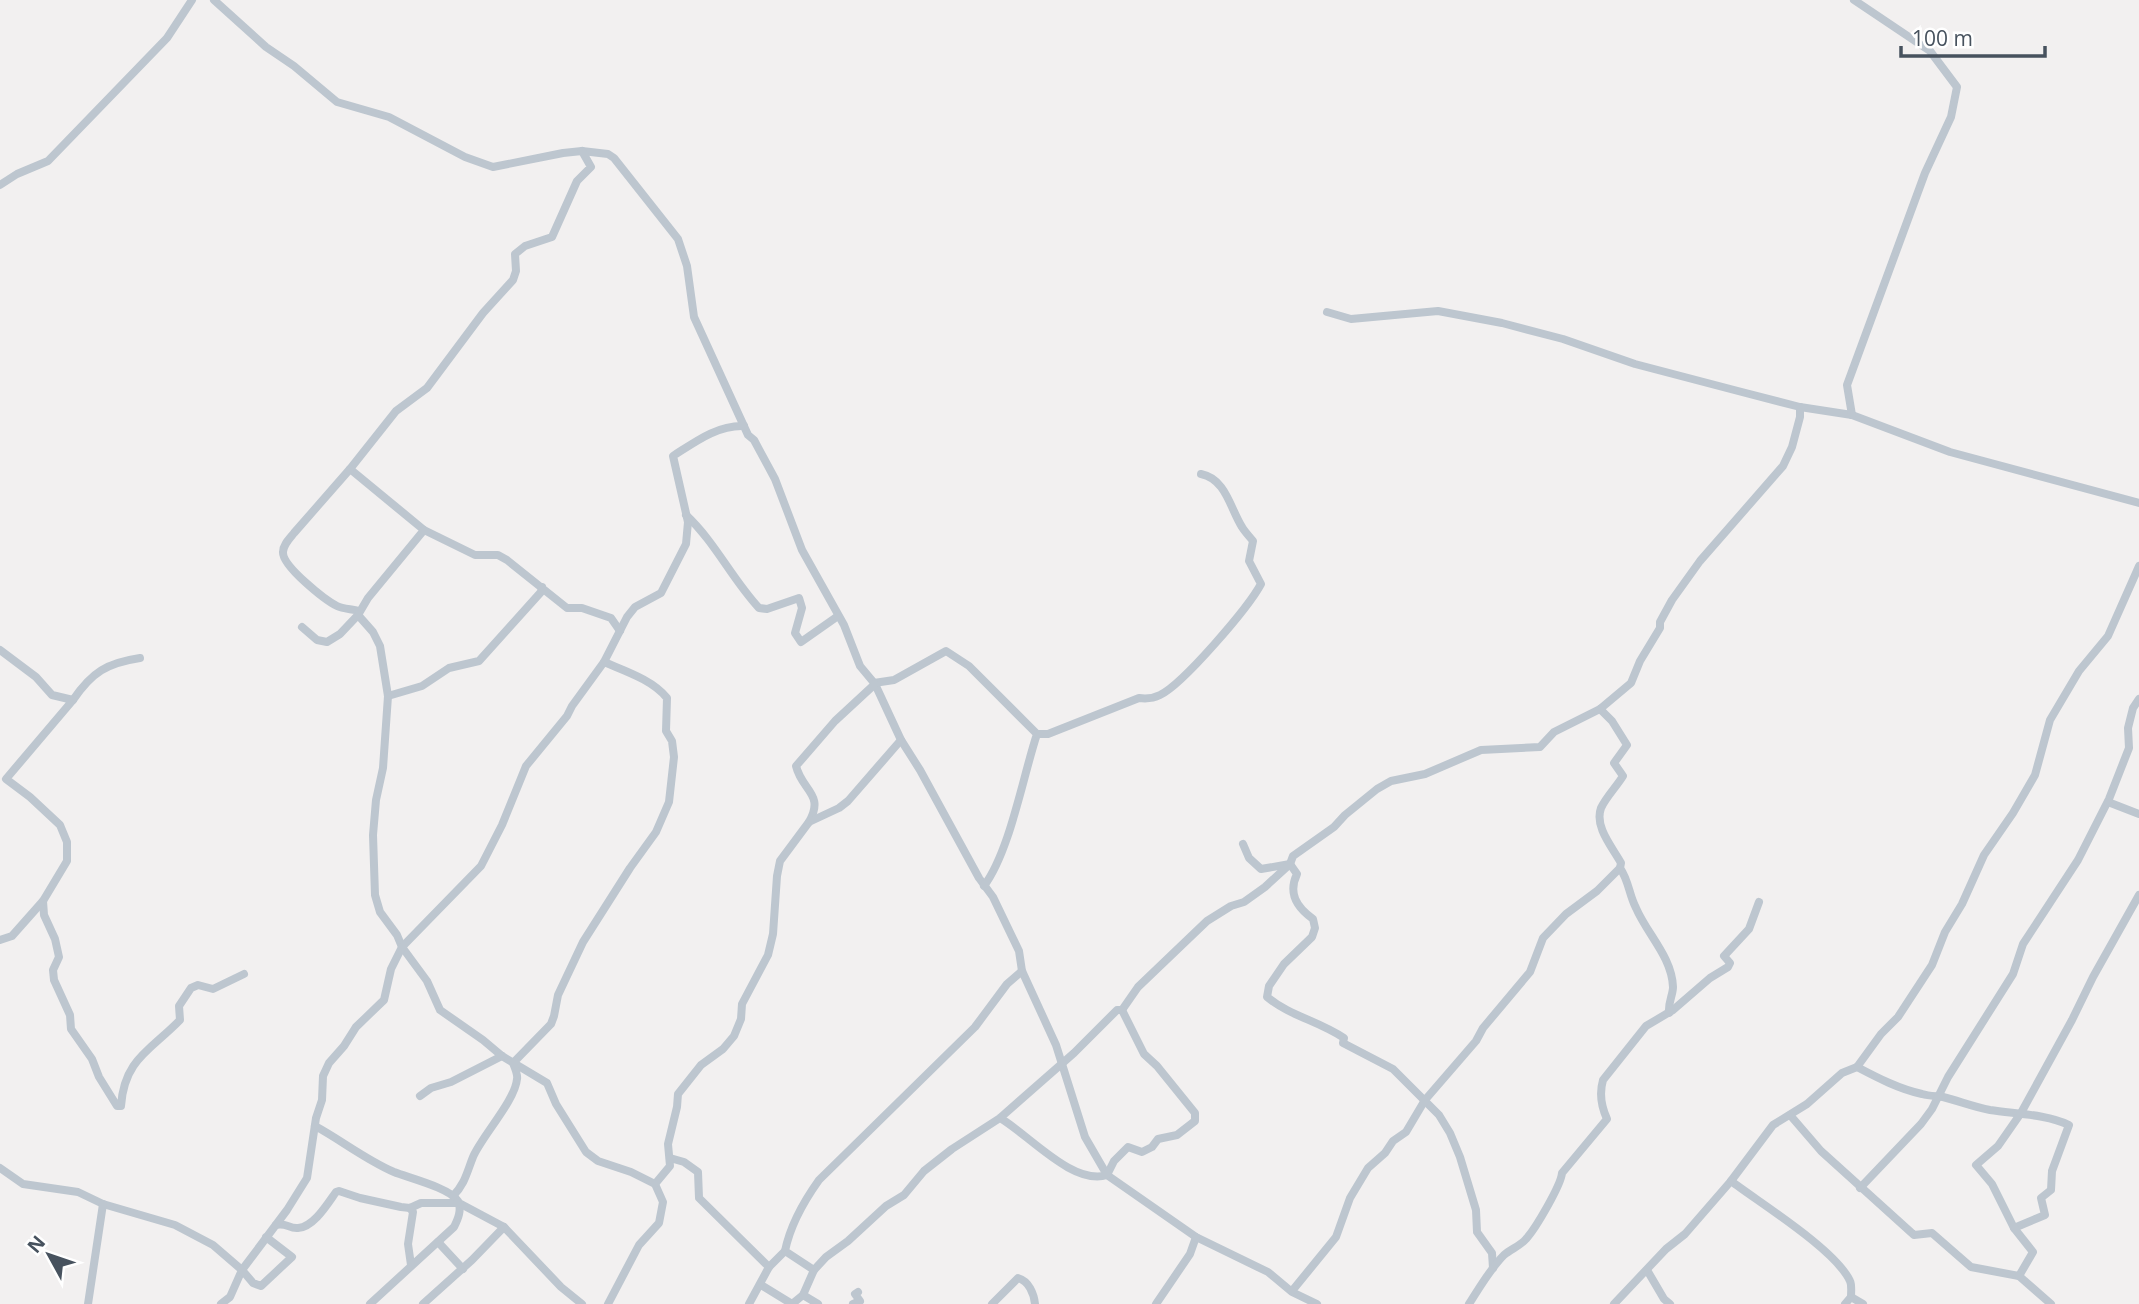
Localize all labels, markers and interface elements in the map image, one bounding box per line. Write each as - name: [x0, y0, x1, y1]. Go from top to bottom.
- scale bar: [1901, 14, 2044, 58]
- text: 100 m: [1912, 24, 1973, 52]
- north arrow: [14, 1220, 84, 1290]
- text: N: [21, 1230, 51, 1258]

